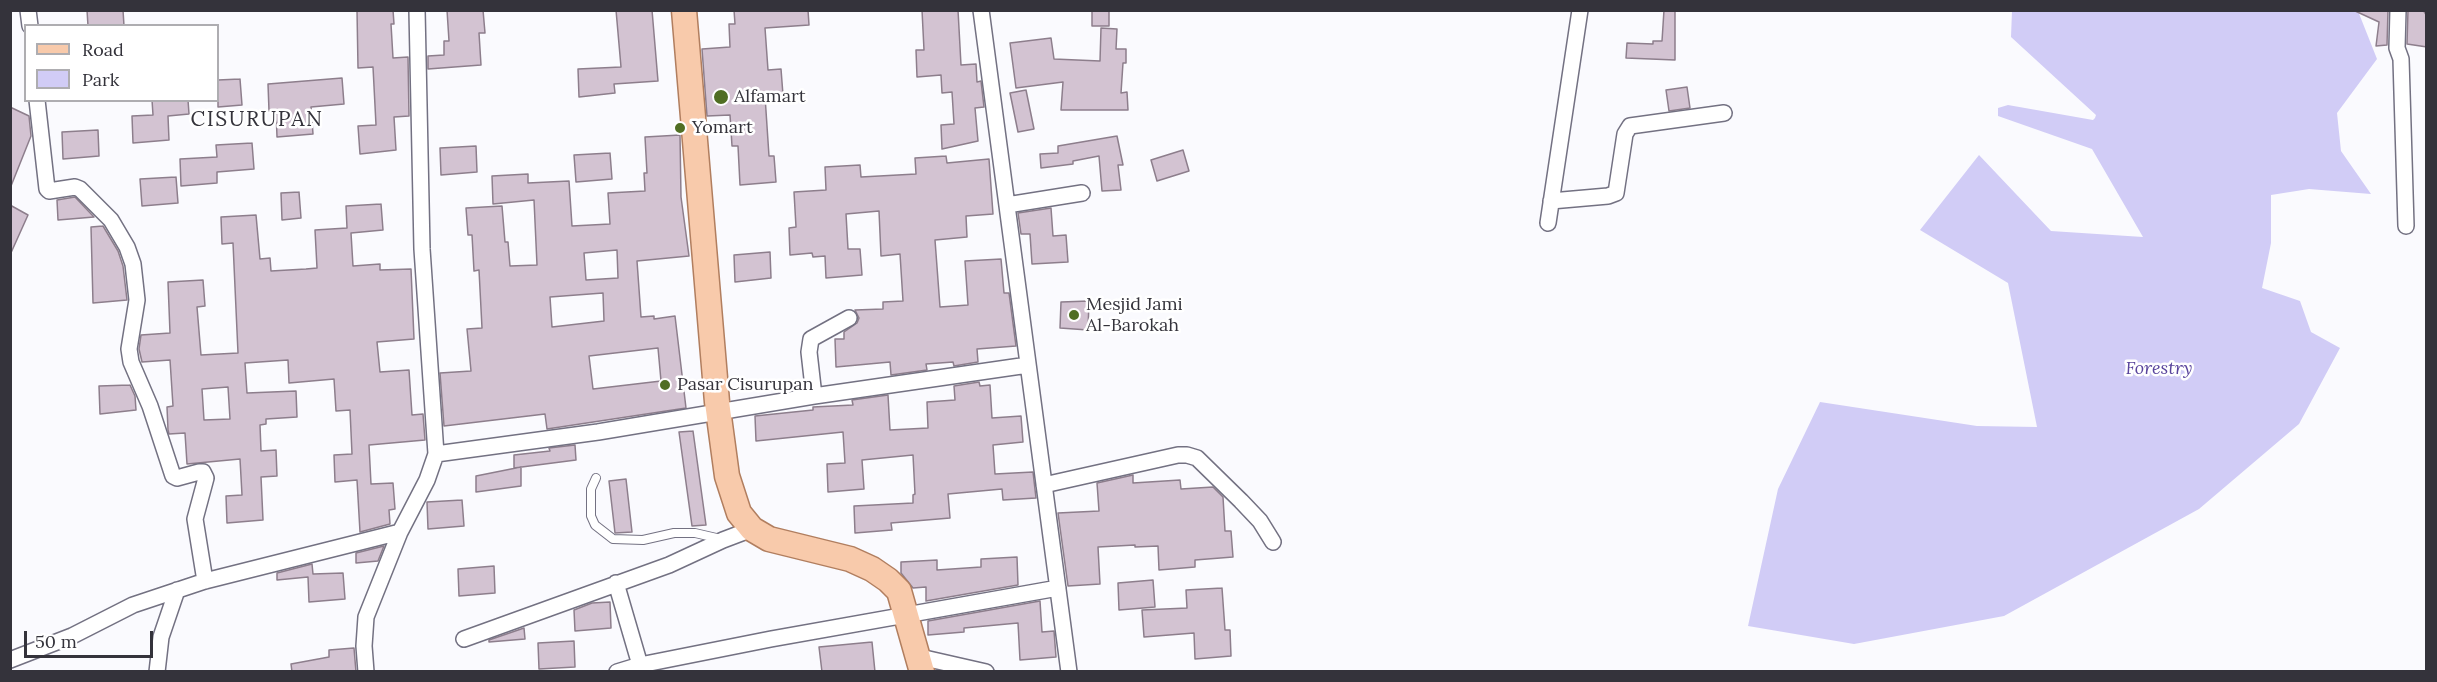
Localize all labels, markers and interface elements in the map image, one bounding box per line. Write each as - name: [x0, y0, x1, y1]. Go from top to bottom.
- legend: [24, 24, 219, 102]
- text: Road: [82, 38, 124, 61]
- text: Park: [82, 68, 119, 91]
- place label: Alfamart: [734, 86, 806, 108]
- marker: Alfamart: [712, 88, 730, 106]
- district label: CISURUPAN: [191, 107, 323, 133]
- place label: Yomart: [692, 117, 753, 139]
- marker: Yomart: [673, 121, 687, 135]
- place label: Mesjid Jami Al-Barokah: [1086, 294, 1183, 336]
- marker: Mesjid Jami Al-Barokah: [1067, 308, 1081, 322]
- park label: Forestry: [2125, 358, 2193, 380]
- place label: Pasar Cisurupan: [677, 374, 813, 396]
- marker: Pasar Cisurupan: [658, 378, 672, 392]
- scale bar: [27, 619, 156, 657]
- text: 50 m: [35, 630, 77, 653]

